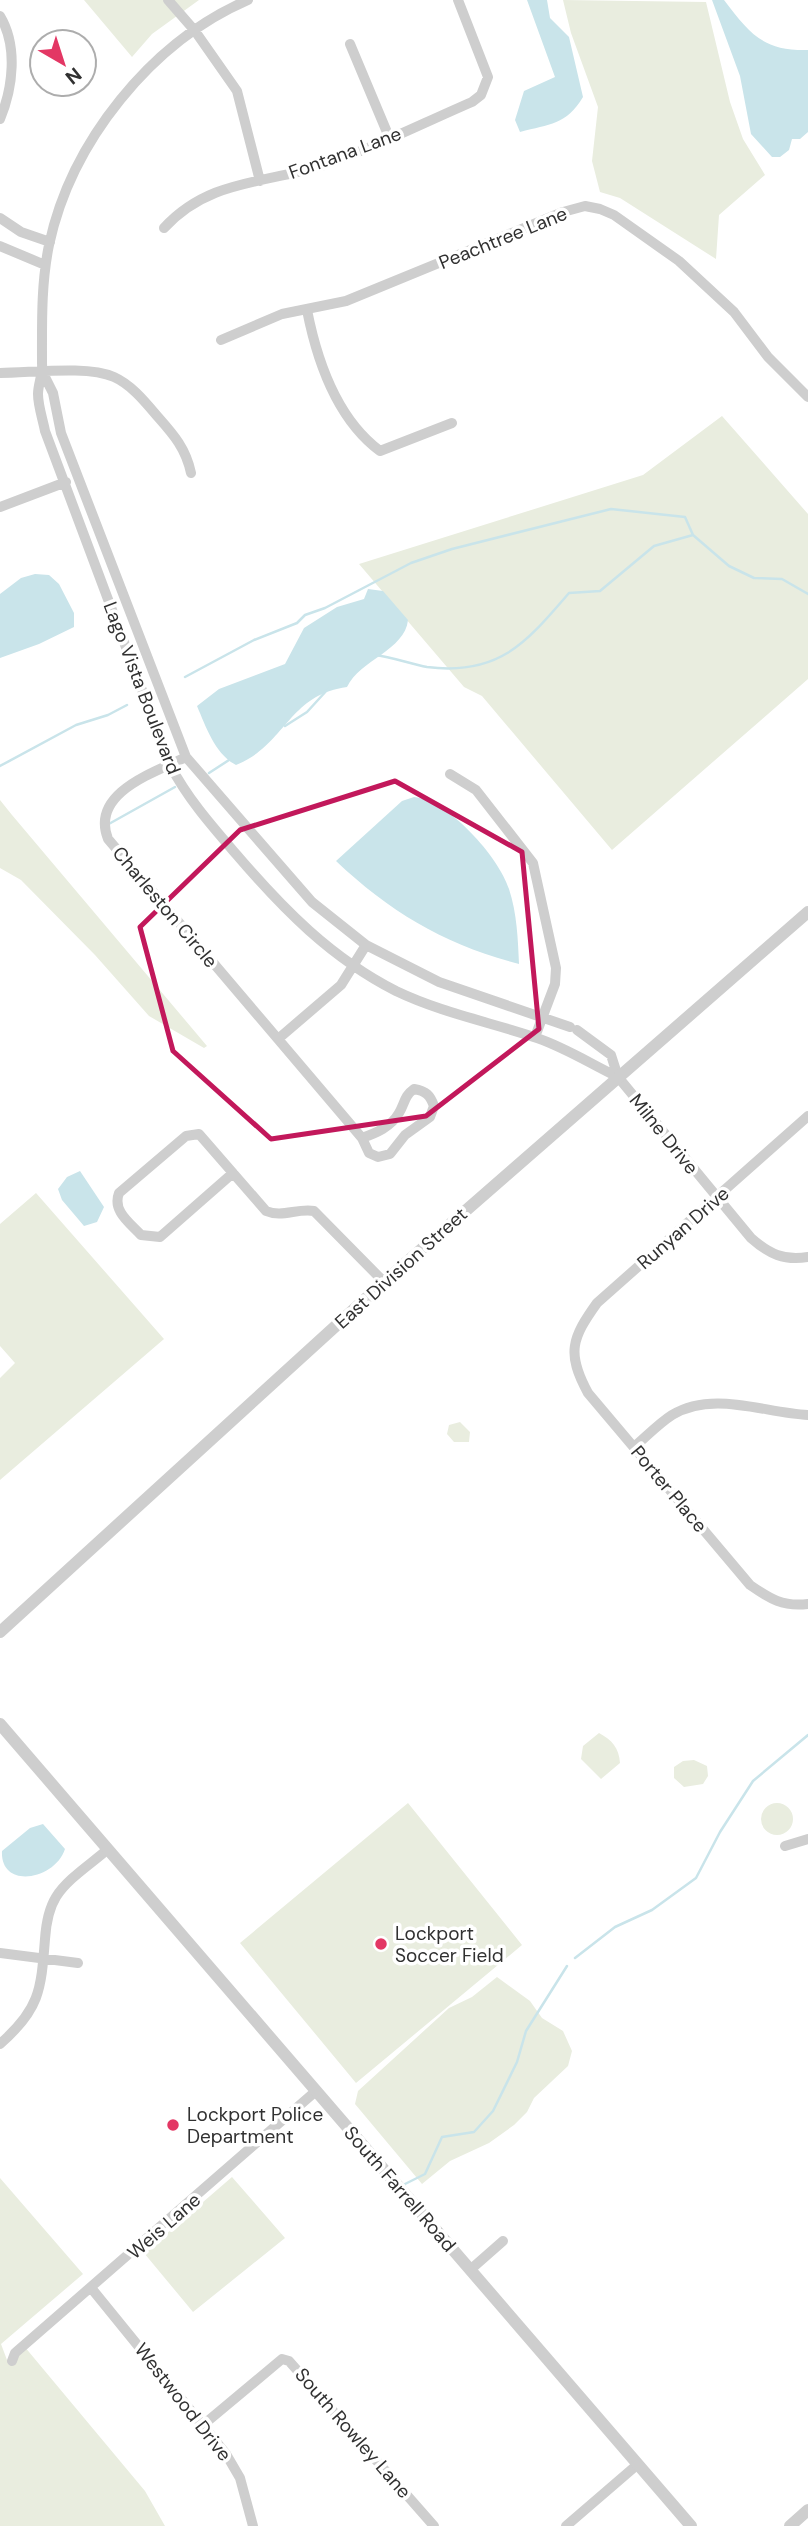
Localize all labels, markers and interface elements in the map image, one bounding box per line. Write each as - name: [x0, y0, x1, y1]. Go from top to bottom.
- north arrow: [28, 28, 98, 98]
- text: N: [60, 62, 87, 90]
- street label: Fontana Lane: [285, 121, 405, 185]
- street label: Peachtree Lane: [435, 201, 571, 275]
- street label: Lago Vista Boulevard: [98, 598, 186, 778]
- street label: Charleston Circle: [107, 841, 223, 973]
- street label: Milne Drive: [624, 1089, 704, 1179]
- street label: Runyan Drive: [632, 1181, 734, 1275]
- street label: East Division Street: [329, 1202, 473, 1334]
- street label: Porter Place: [625, 1440, 713, 1538]
- place label: Lockport Soccer Field: [395, 1921, 504, 1968]
- marker: Lockport Soccer Field: [373, 1936, 389, 1952]
- place label: Lockport Police Department: [187, 2102, 323, 2149]
- marker: Lockport Police Department: [165, 2117, 181, 2133]
- street label: South Farrell Road: [339, 2121, 461, 2257]
- street label: Weis Lane: [122, 2187, 206, 2265]
- street label: Westwood Drive: [129, 2338, 237, 2466]
- street label: South Rowley Lane: [289, 2363, 417, 2503]

